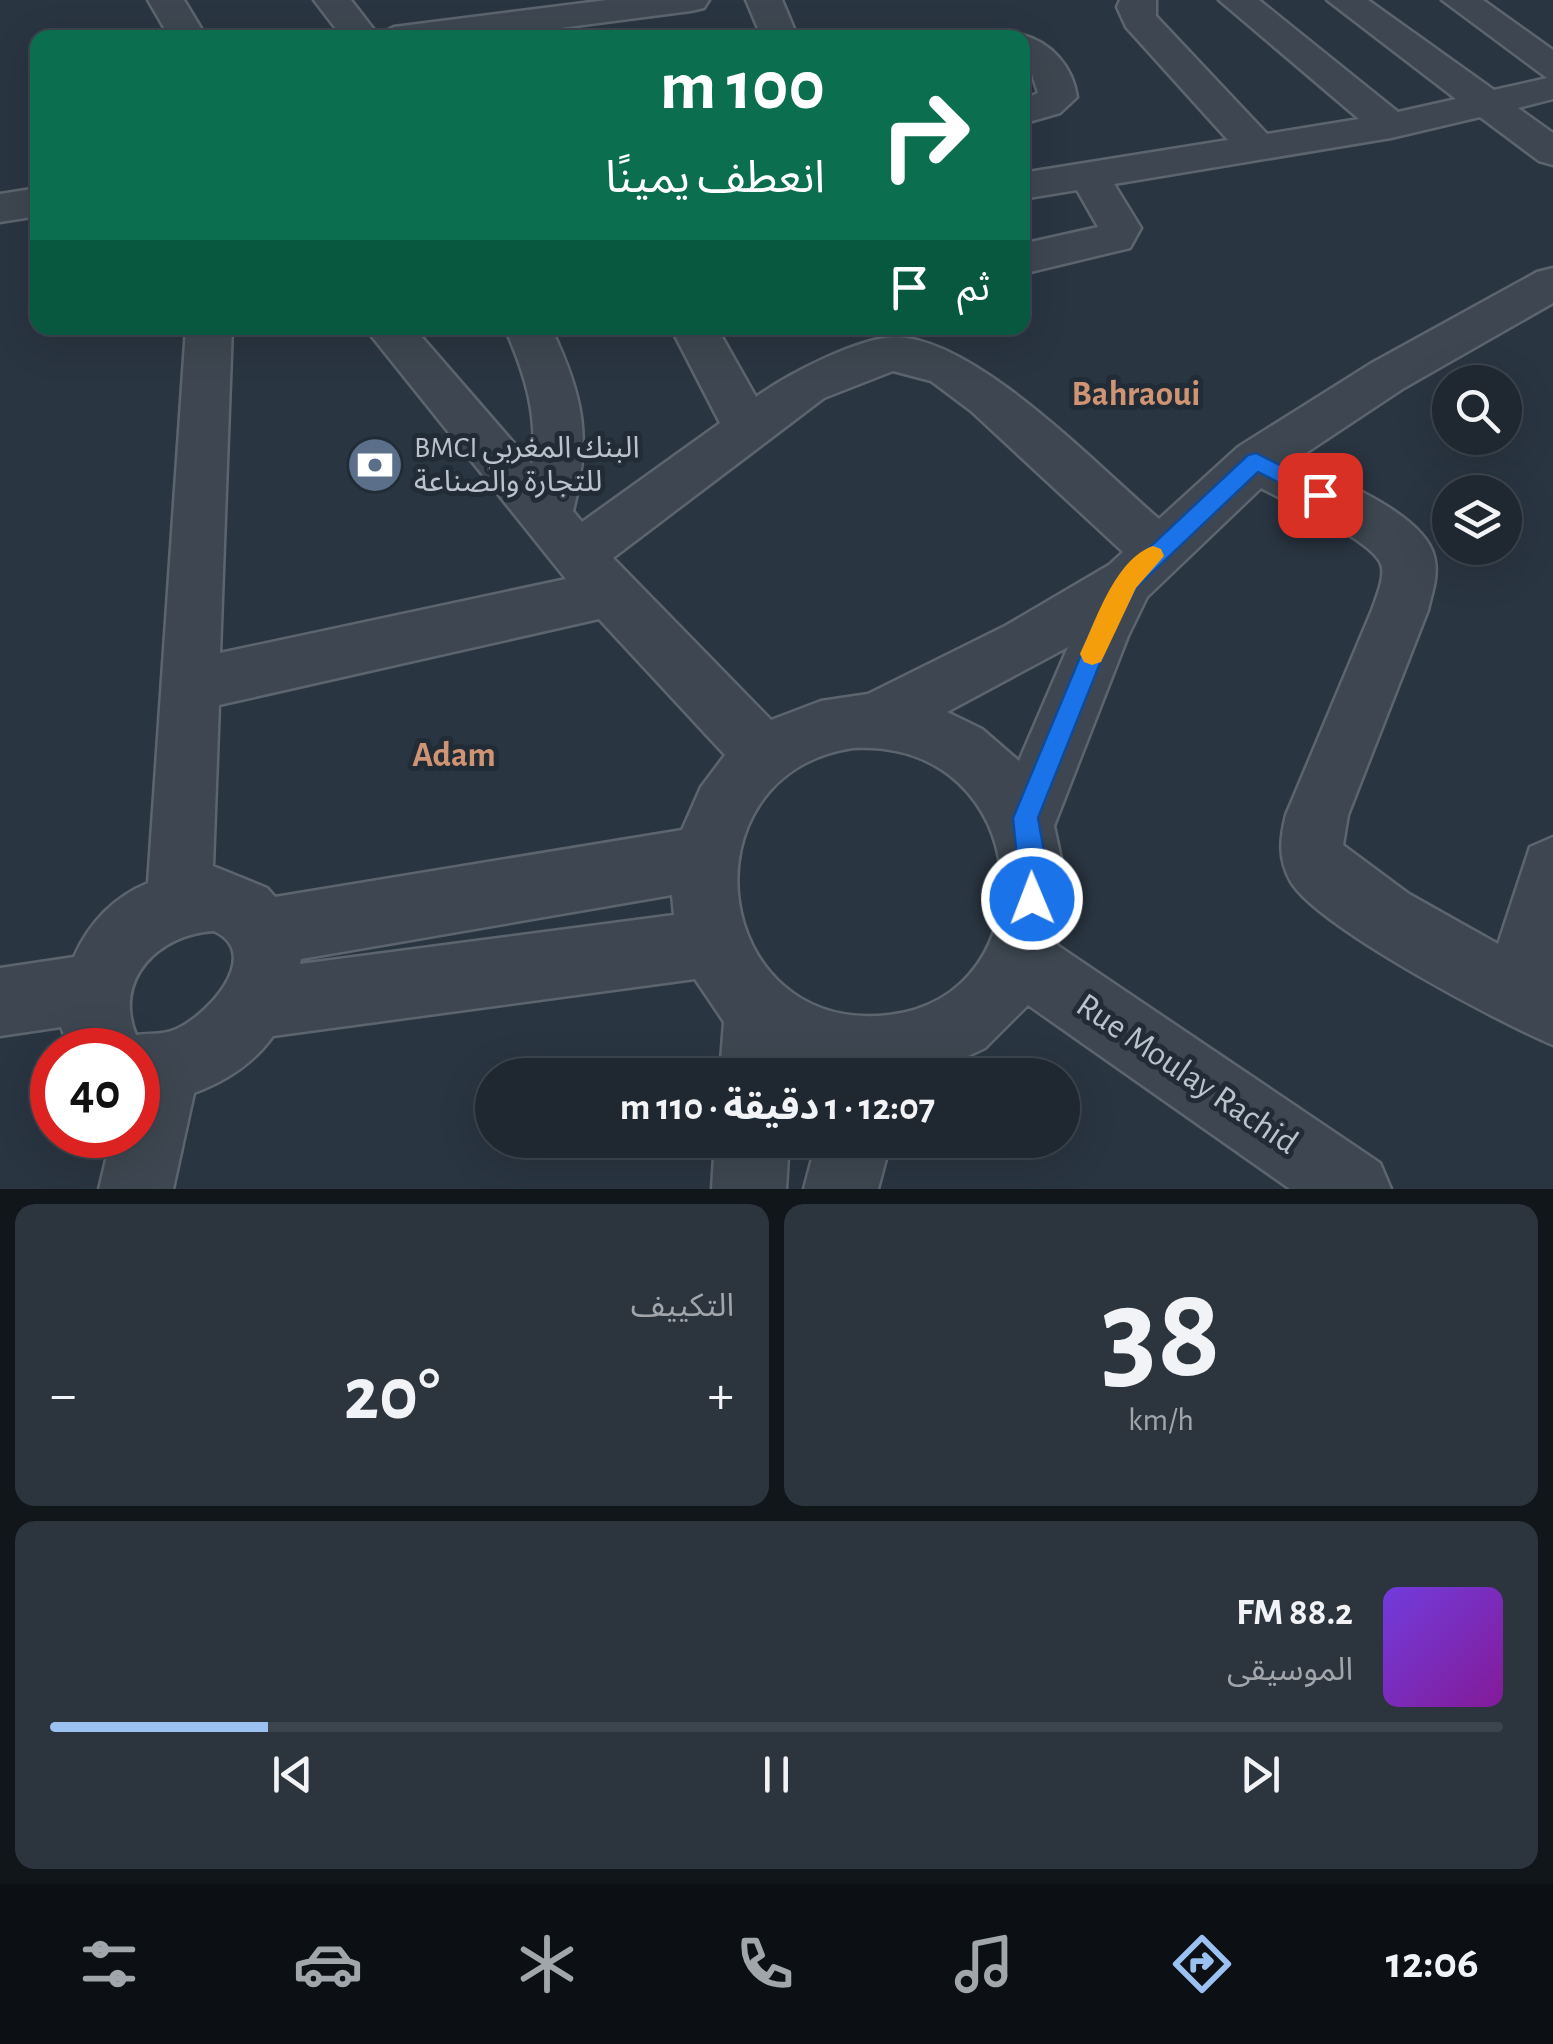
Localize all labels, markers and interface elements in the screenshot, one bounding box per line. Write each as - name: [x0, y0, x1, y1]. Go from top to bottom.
- text: 100 m: [660, 52, 825, 122]
- icon: right: [860, 70, 990, 200]
- text: انعطف يمينًا: [605, 156, 825, 201]
- icon: arrive: [882, 260, 937, 315]
- text: ثم: [957, 270, 990, 308]
- map controls: [1432, 365, 1522, 565]
- button: search: [1432, 365, 1522, 455]
- district label: Bahraoui: [1072, 377, 1200, 412]
- place label: BMCI البنك المغربي للتجارة والصناعة: [414, 433, 640, 498]
- bank icon: BMCI البنك المغربي للتجارة والصناعة: [345, 435, 405, 495]
- pin: [1278, 453, 1363, 538]
- icon: arrive: [1293, 468, 1348, 523]
- button: layers: [1432, 475, 1522, 565]
- district label: Adam: [412, 738, 496, 773]
- position arrow: [980, 847, 1084, 951]
- street label: Rue Moulay Rachid: [1070, 987, 1304, 1161]
- speed limit sign: 40: [30, 1028, 160, 1158]
- text: 12:07 · 1 دقيقة · 110 m: [620, 1089, 935, 1127]
- text: 38: [1101, 1271, 1221, 1401]
- text: التكييف: [631, 1290, 734, 1322]
- text: 20°: [344, 1358, 440, 1433]
- text: −: [50, 1368, 76, 1423]
- text: +: [708, 1368, 734, 1423]
- text: km/h: [1128, 1404, 1194, 1436]
- text: 88.2 FM: [1236, 1594, 1353, 1632]
- text: الموسيقى: [1227, 1654, 1353, 1686]
- icon: previous: [265, 1747, 320, 1802]
- icon: pause: [749, 1747, 804, 1802]
- icon: next: [1233, 1747, 1288, 1802]
- icon: filters: [74, 1929, 144, 1999]
- icon: car: [293, 1929, 363, 1999]
- icon: climate: [512, 1929, 582, 1999]
- icon: phone: [730, 1929, 800, 1999]
- icon: music: [949, 1929, 1019, 1999]
- icon: directions: [1167, 1929, 1237, 1999]
- text: 12:06: [1386, 1941, 1479, 1986]

